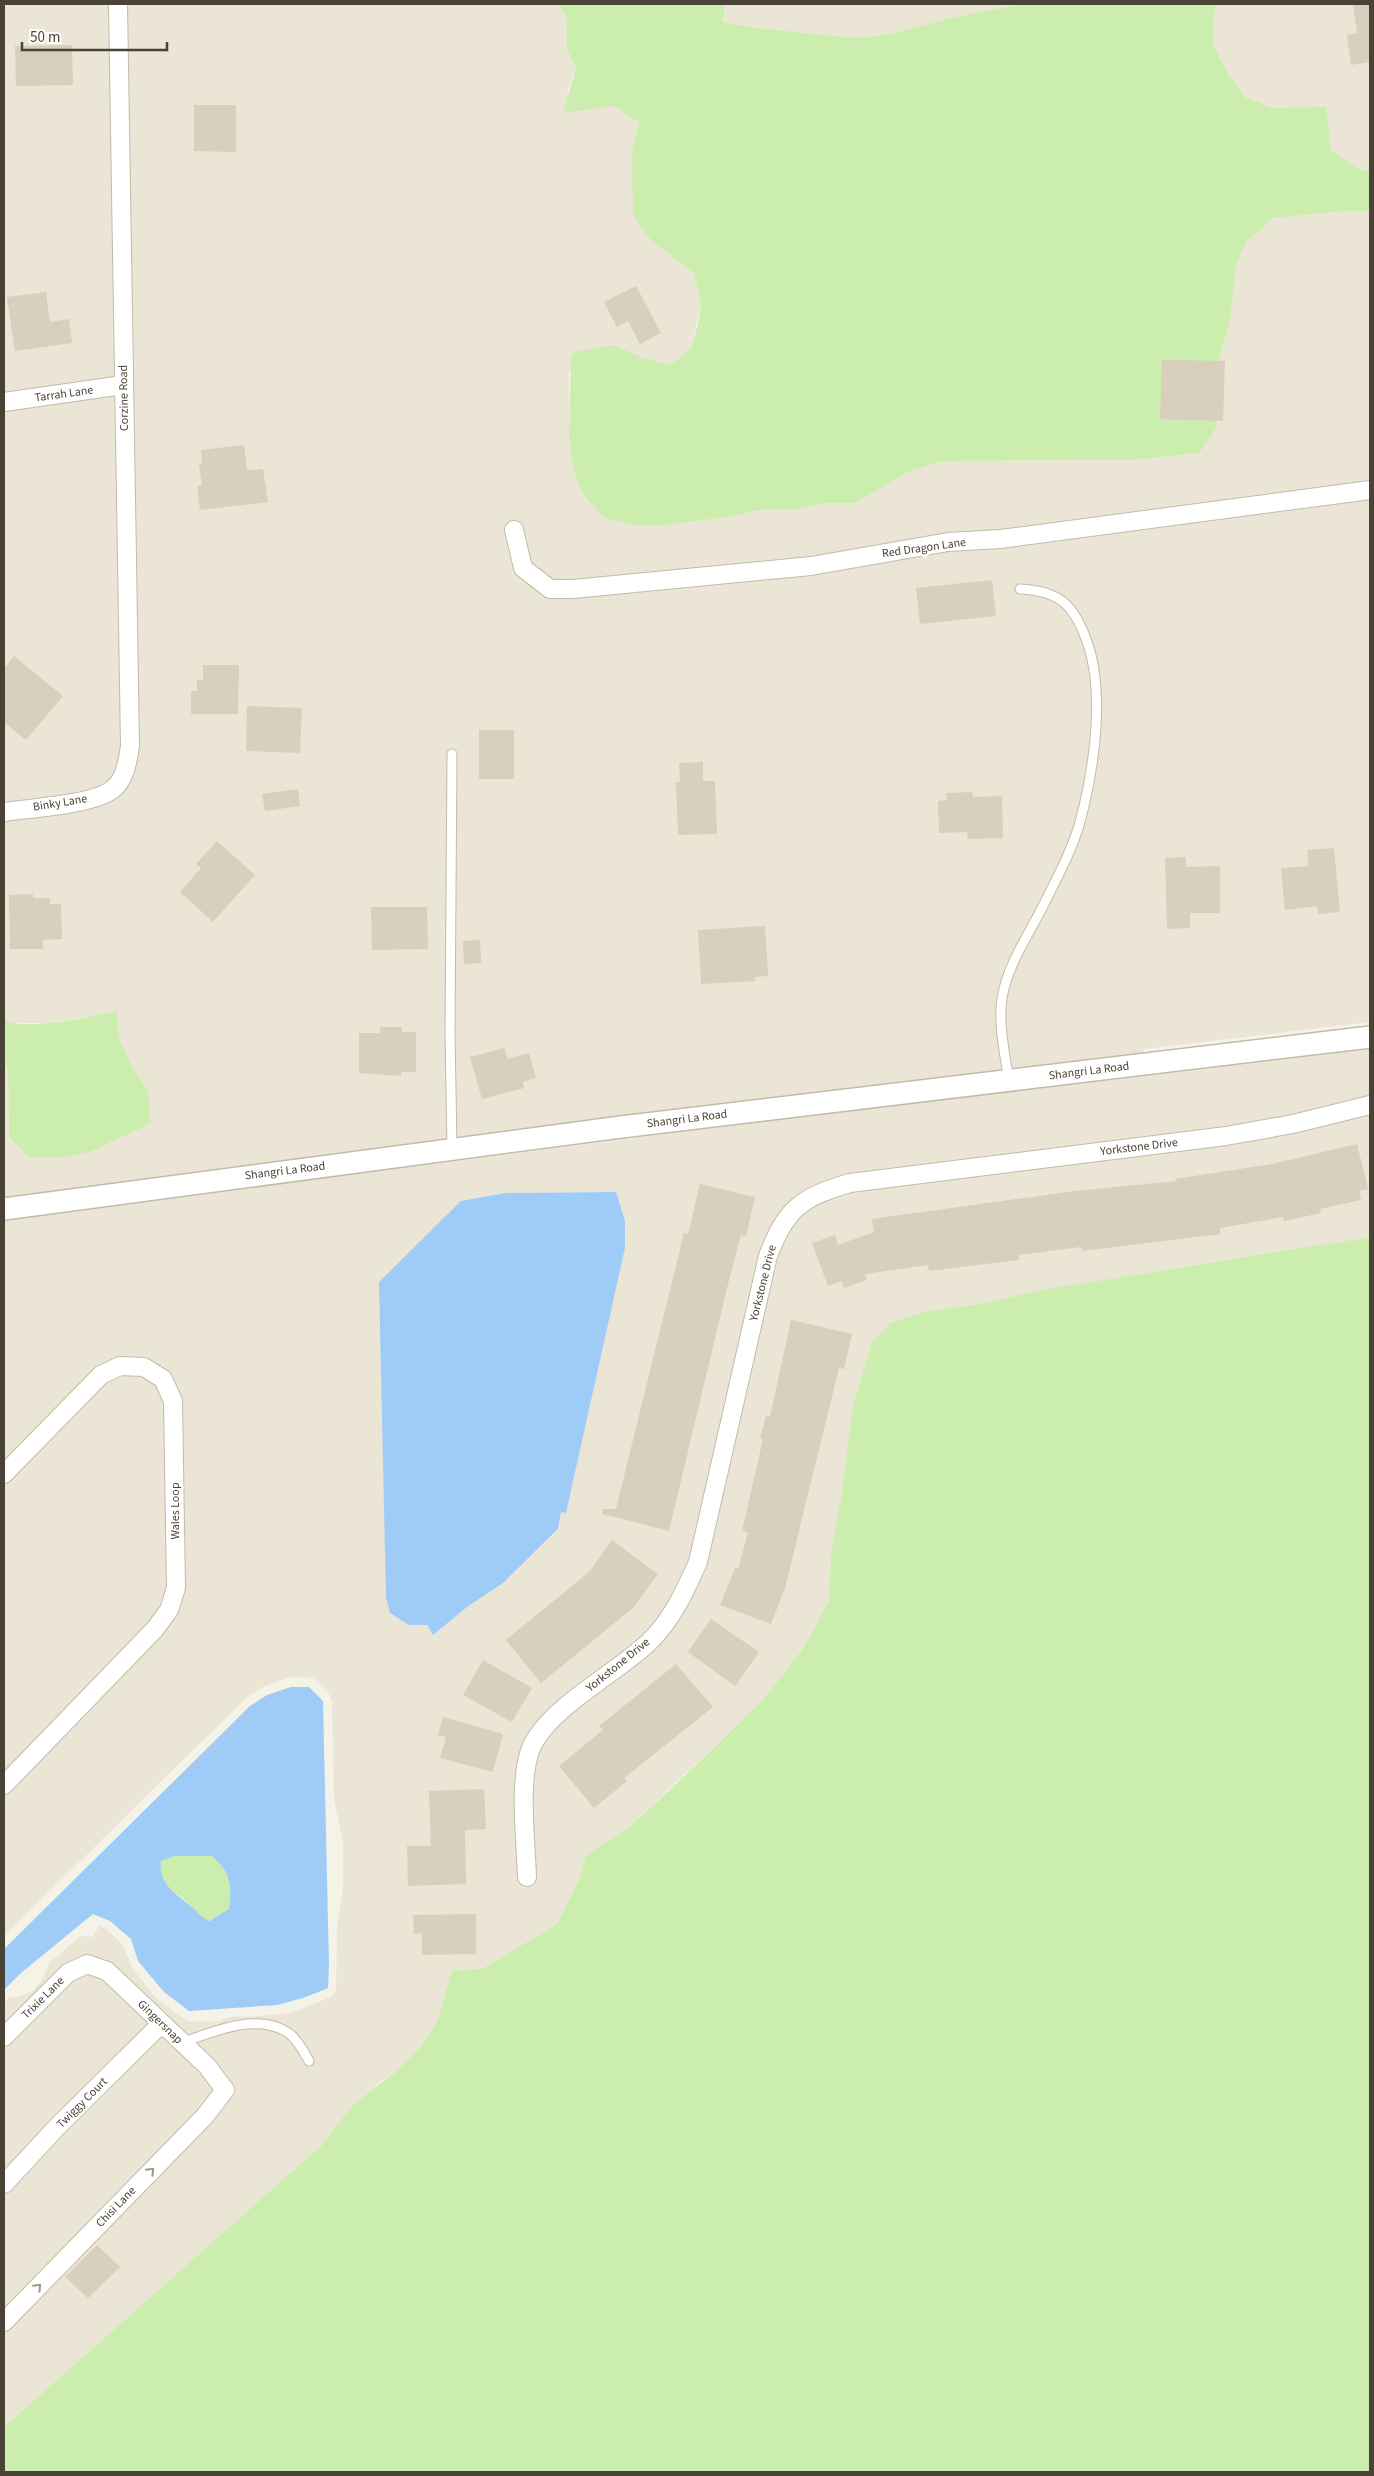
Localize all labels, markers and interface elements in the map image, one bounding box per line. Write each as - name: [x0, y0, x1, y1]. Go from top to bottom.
- scale bar: [22, 20, 168, 52]
- text: 50 m: [30, 27, 60, 48]
- street label: Corzine Road: [115, 365, 133, 431]
- street label: Tarrah Lane: [34, 381, 94, 407]
- street label: Red Dragon Lane: [881, 534, 967, 562]
- street label: Binky Lane: [32, 790, 88, 816]
- street label: Shangri La Road: [1048, 1058, 1130, 1084]
- street label: Shangri La Road: [646, 1106, 728, 1132]
- street label: Yorkstone Drive: [1098, 1134, 1179, 1160]
- street label: Shangri La Road: [244, 1158, 326, 1184]
- street label: Yorkstone Drive: [745, 1243, 781, 1324]
- street label: Wales Loop: [167, 1482, 184, 1540]
- street label: Yorkstone Drive: [582, 1634, 654, 1697]
- street label: Trixie Lane: [18, 1973, 68, 2023]
- street label: Gingersnap: [134, 1996, 187, 2048]
- street label: Twiggy Court: [53, 2074, 111, 2132]
- one-way arrow: [145, 2168, 154, 2177]
- street label: Chisi Lane: [92, 2183, 140, 2231]
- one-way arrow: [32, 2284, 41, 2293]

